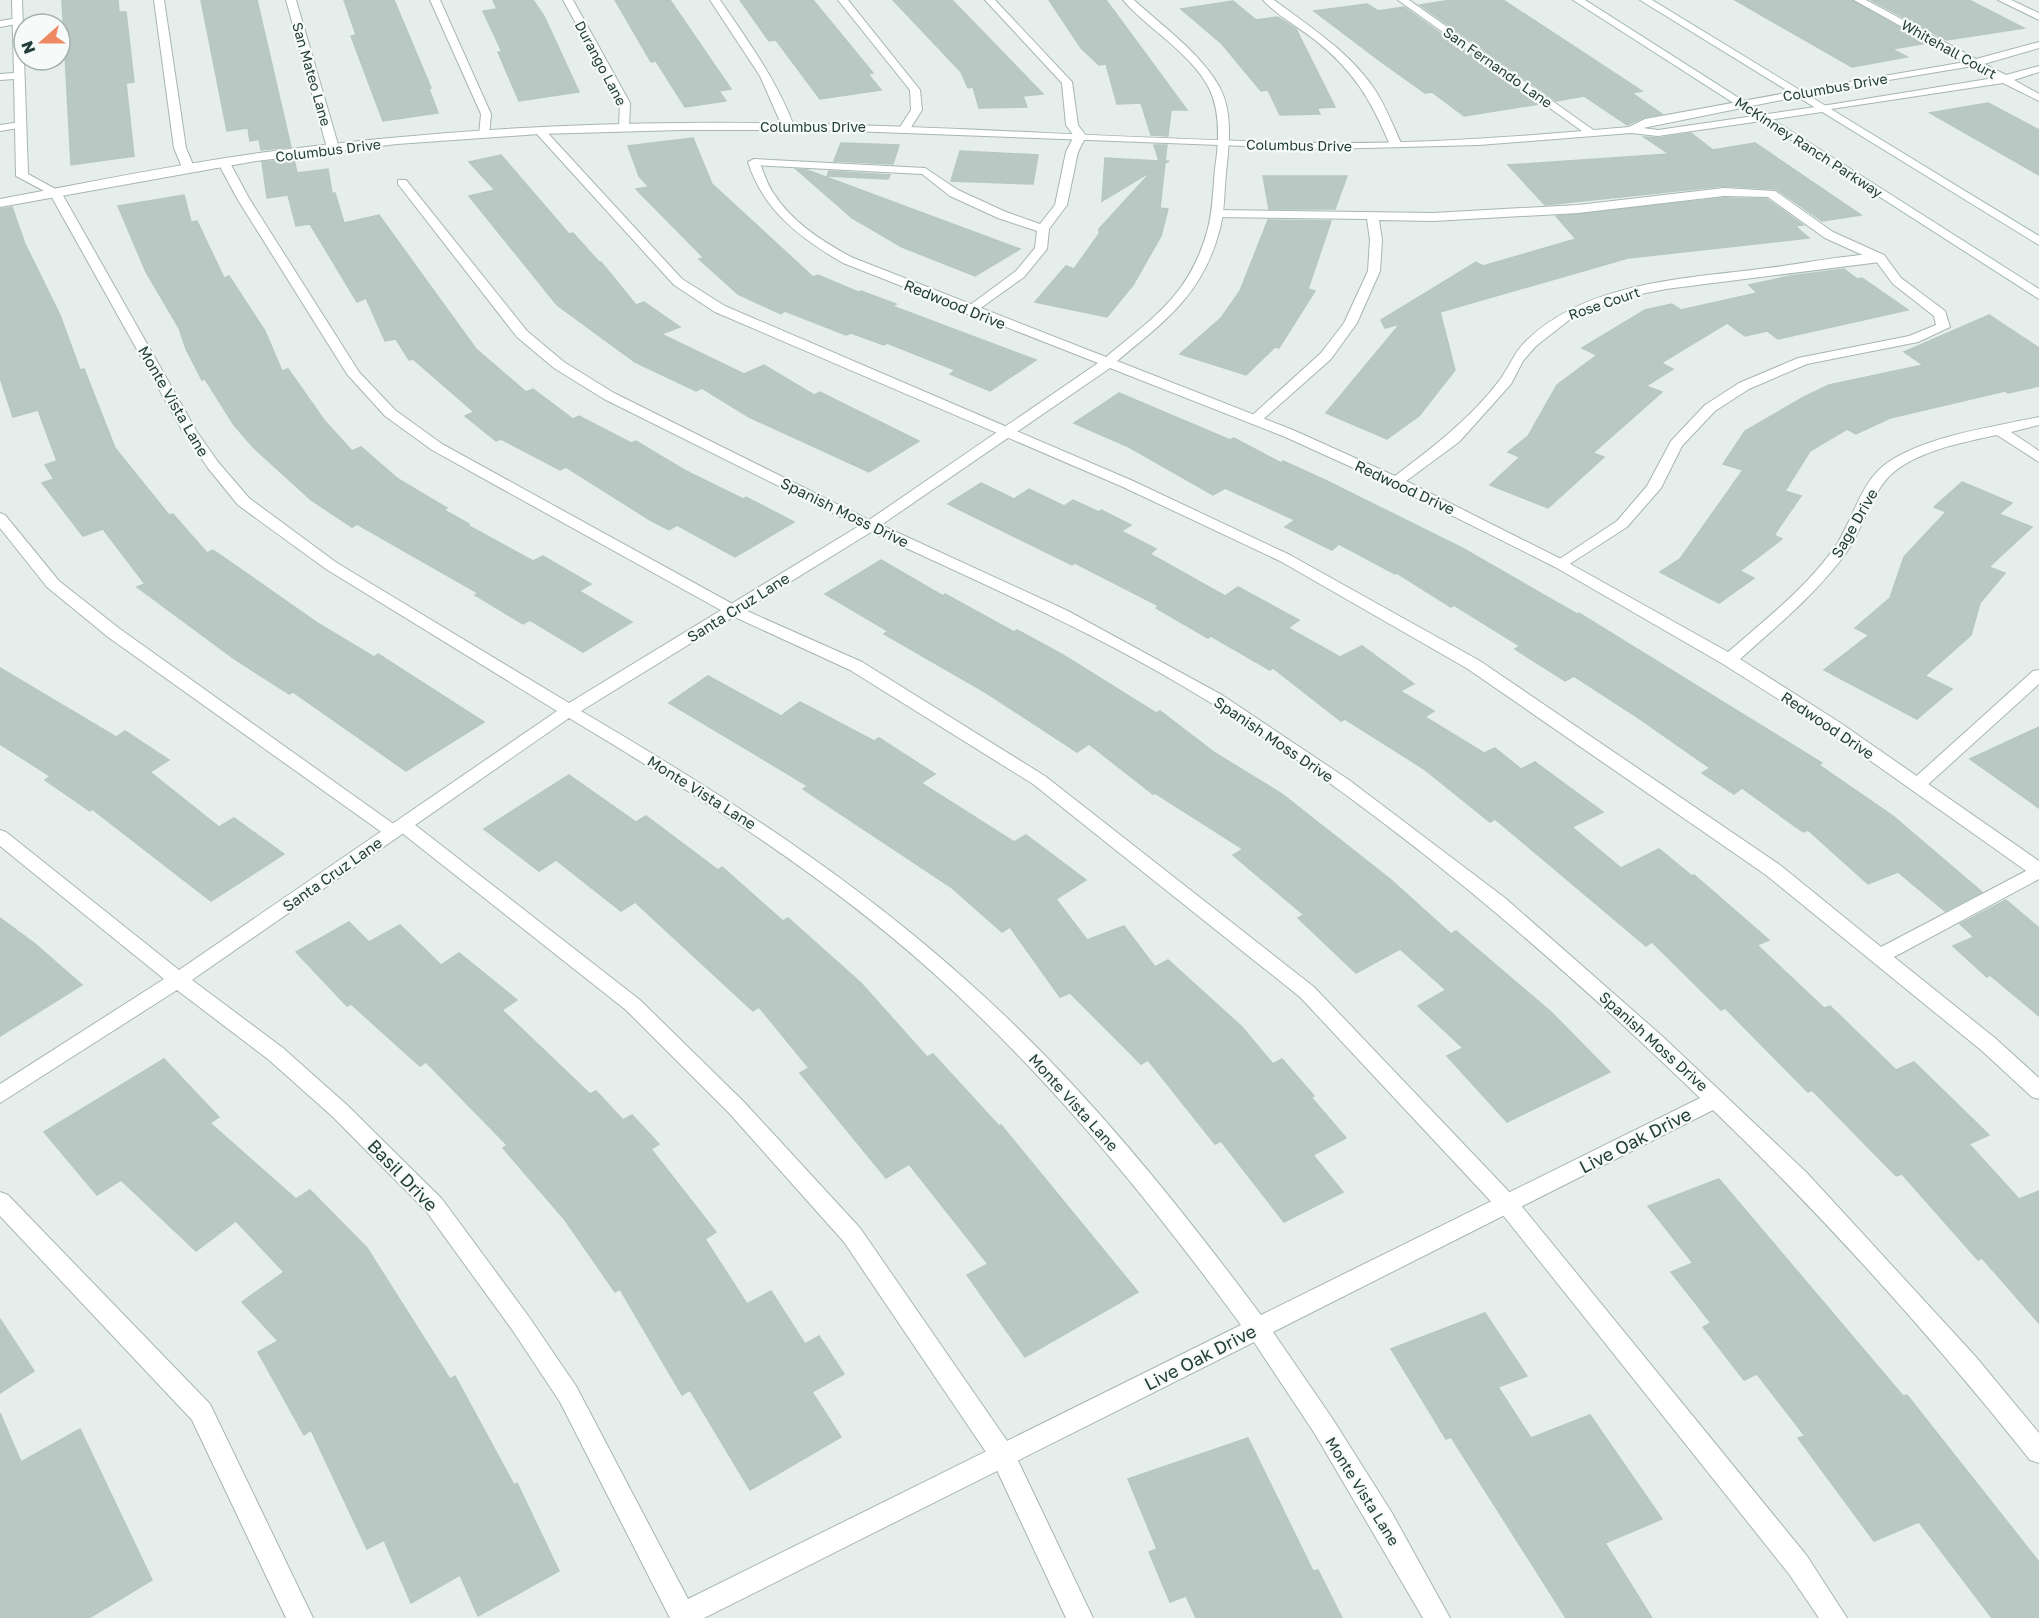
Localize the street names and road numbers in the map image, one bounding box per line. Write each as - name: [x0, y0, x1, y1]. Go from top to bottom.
- street label: Whitehall Court: [1898, 16, 2000, 82]
- street label: Durango Lane: [572, 18, 630, 108]
- street label: San Mateo Lane: [289, 20, 335, 128]
- street label: San Fernando Lane: [1440, 23, 1556, 111]
- street label: Columbus Drive: [1781, 69, 1889, 105]
- street label: McKinney Ranch Parkway: [1732, 93, 1886, 201]
- street label: Columbus Drive: [760, 118, 866, 135]
- street label: Columbus Drive: [274, 135, 382, 165]
- street label: Columbus Drive: [1246, 136, 1352, 154]
- street label: Redwood Drive: [902, 275, 1009, 333]
- street label: Rose Court: [1566, 283, 1642, 323]
- street label: Monte Vista Lane: [135, 342, 213, 460]
- street label: Redwood Drive: [1352, 456, 1458, 518]
- street label: Spanish Moss Drive: [778, 473, 912, 551]
- street label: Sage Drive: [1827, 485, 1881, 561]
- street label: Santa Cruz Lane: [684, 568, 793, 646]
- street label: Redwood Drive: [1778, 687, 1878, 763]
- street label: Spanish Moss Drive: [1211, 692, 1337, 786]
- street label: Monte Vista Lane: [644, 751, 760, 833]
- street label: Santa Cruz Lane: [279, 833, 385, 915]
- street label: Spanish Moss Drive: [1596, 987, 1712, 1095]
- street label: Monte Vista Lane: [1026, 1050, 1123, 1155]
- street label: Live Oak Drive: [1575, 1102, 1695, 1178]
- street label: Basil Drive: [363, 1134, 443, 1216]
- street label: Live Oak Drive: [1140, 1319, 1260, 1395]
- street label: Monte Vista Lane: [1322, 1433, 1404, 1549]

